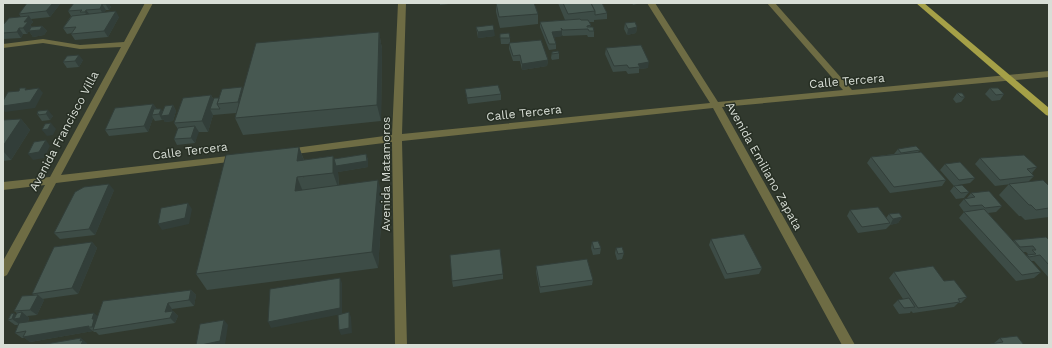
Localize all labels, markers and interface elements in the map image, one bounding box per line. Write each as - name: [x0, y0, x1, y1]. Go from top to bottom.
- street label: Avenida Francisco Villa: [26, 68, 102, 194]
- street label: Calle Tercera: [809, 71, 886, 91]
- street label: Avenida Emiliano Zapata: [723, 99, 805, 233]
- street label: Calle Tercera: [486, 102, 563, 124]
- street label: Avenida Matamoros: [379, 117, 393, 231]
- street label: Calle Tercera: [152, 139, 229, 163]

